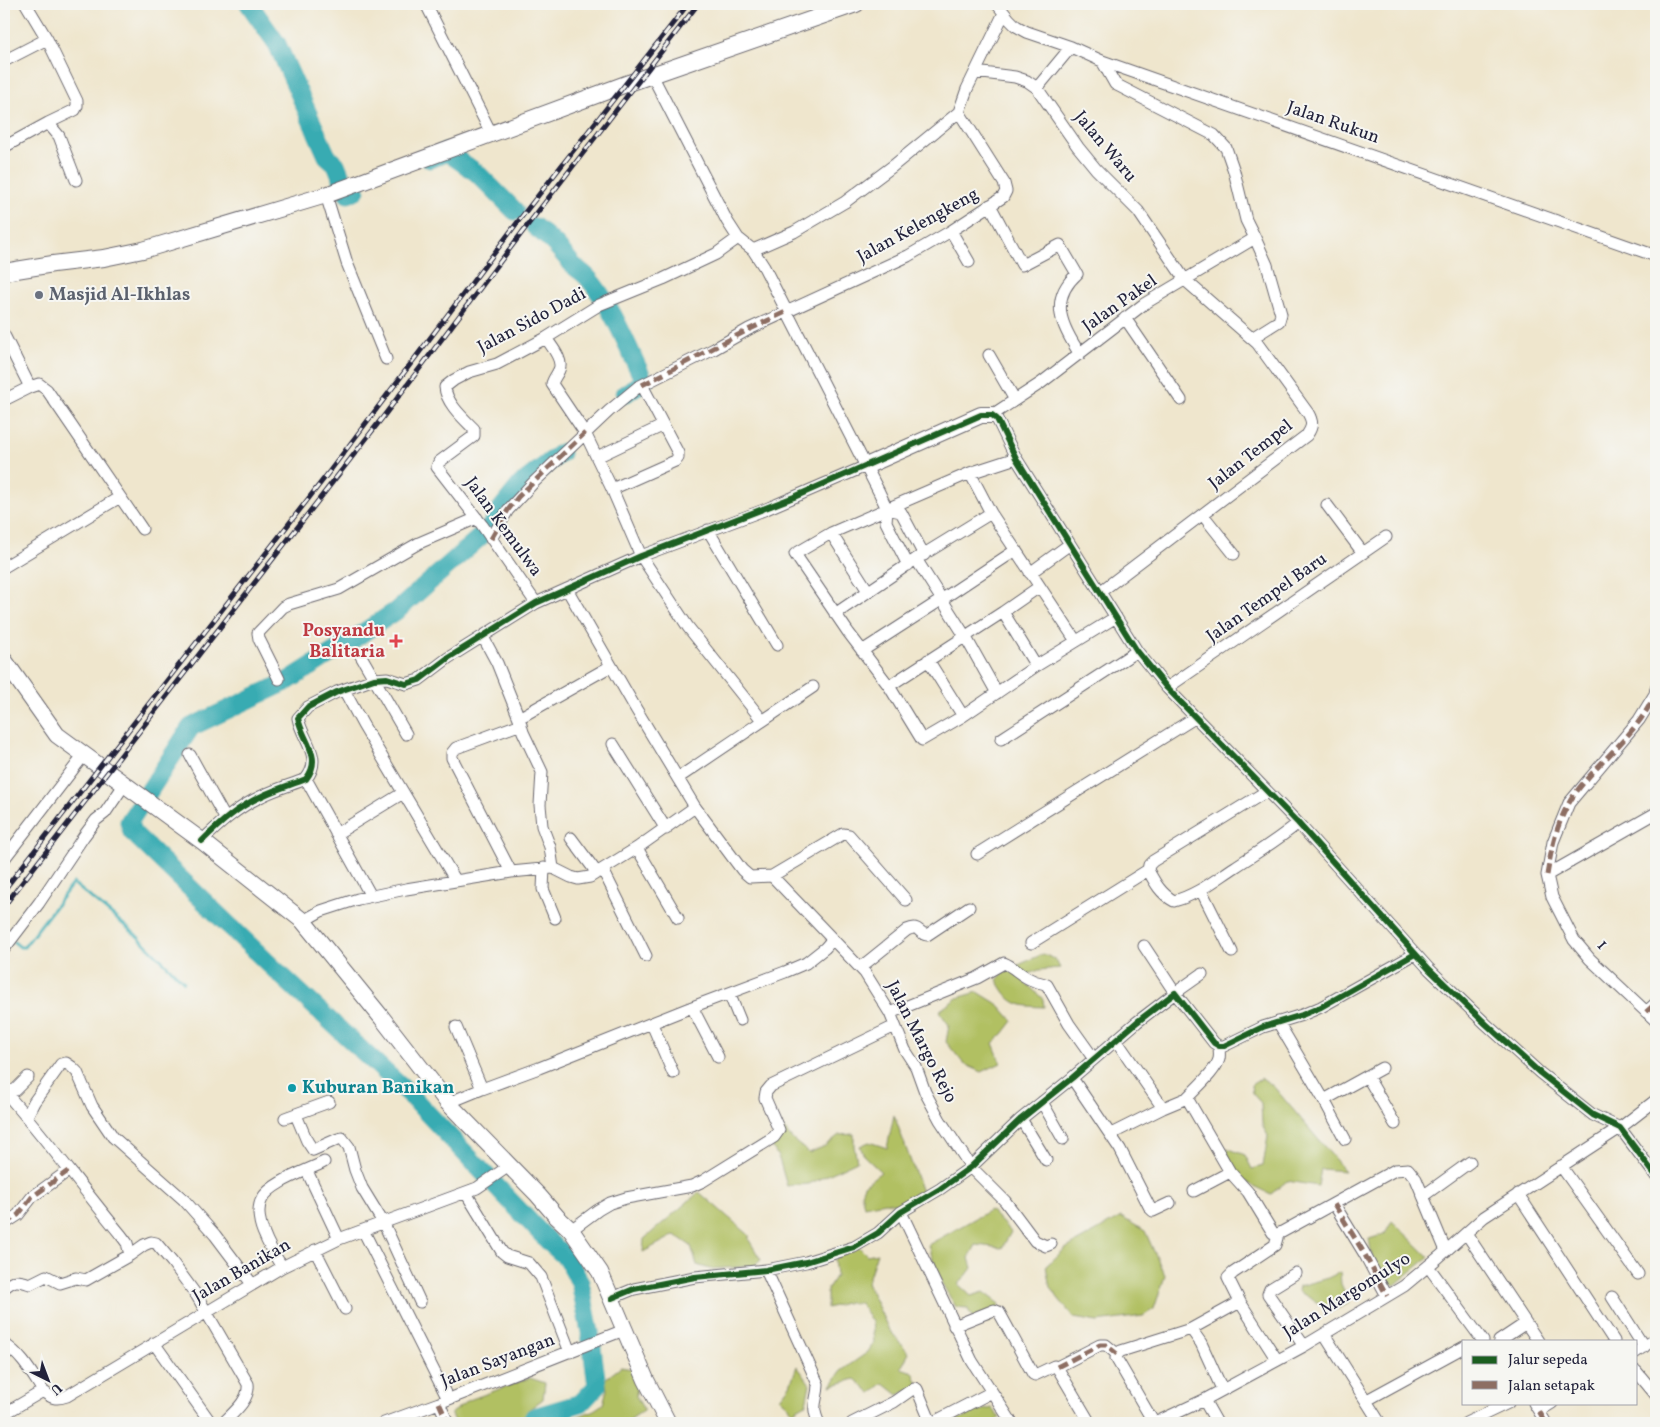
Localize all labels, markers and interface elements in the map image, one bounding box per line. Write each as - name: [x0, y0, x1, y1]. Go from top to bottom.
- street label: Jalan Rukun: [1283, 95, 1383, 151]
- street label: Jalan Waru: [1068, 106, 1142, 188]
- street label: Jalan Kelengkeng: [853, 182, 983, 270]
- street label: Jalan Pakel: [1077, 269, 1163, 339]
- street label: Jalan Sido Dadi: [473, 282, 591, 360]
- place label: Masjid Al-Ikhlas: [49, 283, 190, 308]
- marker: Masjid Al-Ikhlas: [33, 289, 45, 301]
- street label: Jalan Tempel: [1204, 414, 1298, 496]
- street label: Jalan Kemulwa: [458, 472, 548, 582]
- street label: Jalan Tempel Baru: [1201, 547, 1333, 649]
- place label: Posyandu Balitaria: [302, 619, 385, 665]
- marker: Posyandu Balitaria: [389, 634, 403, 648]
- street label: 1: [1590, 934, 1614, 956]
- street label: Jalan Margo Rejo: [879, 976, 963, 1108]
- place label: Kuburan Banikan: [302, 1076, 454, 1101]
- marker: Kuburan Banikan: [286, 1082, 298, 1094]
- street label: Jalan Banikan: [188, 1233, 296, 1309]
- street label: Jalan Margomulyo: [1278, 1247, 1416, 1345]
- street label: Jalan Sayangan: [437, 1328, 559, 1394]
- legend: [1462, 1340, 1638, 1404]
- text: Jalur sepeda: [1508, 1350, 1588, 1371]
- north arrow: [22, 1354, 72, 1404]
- text: Jalan setapak: [1508, 1376, 1595, 1397]
- text: U: [45, 1378, 66, 1399]

